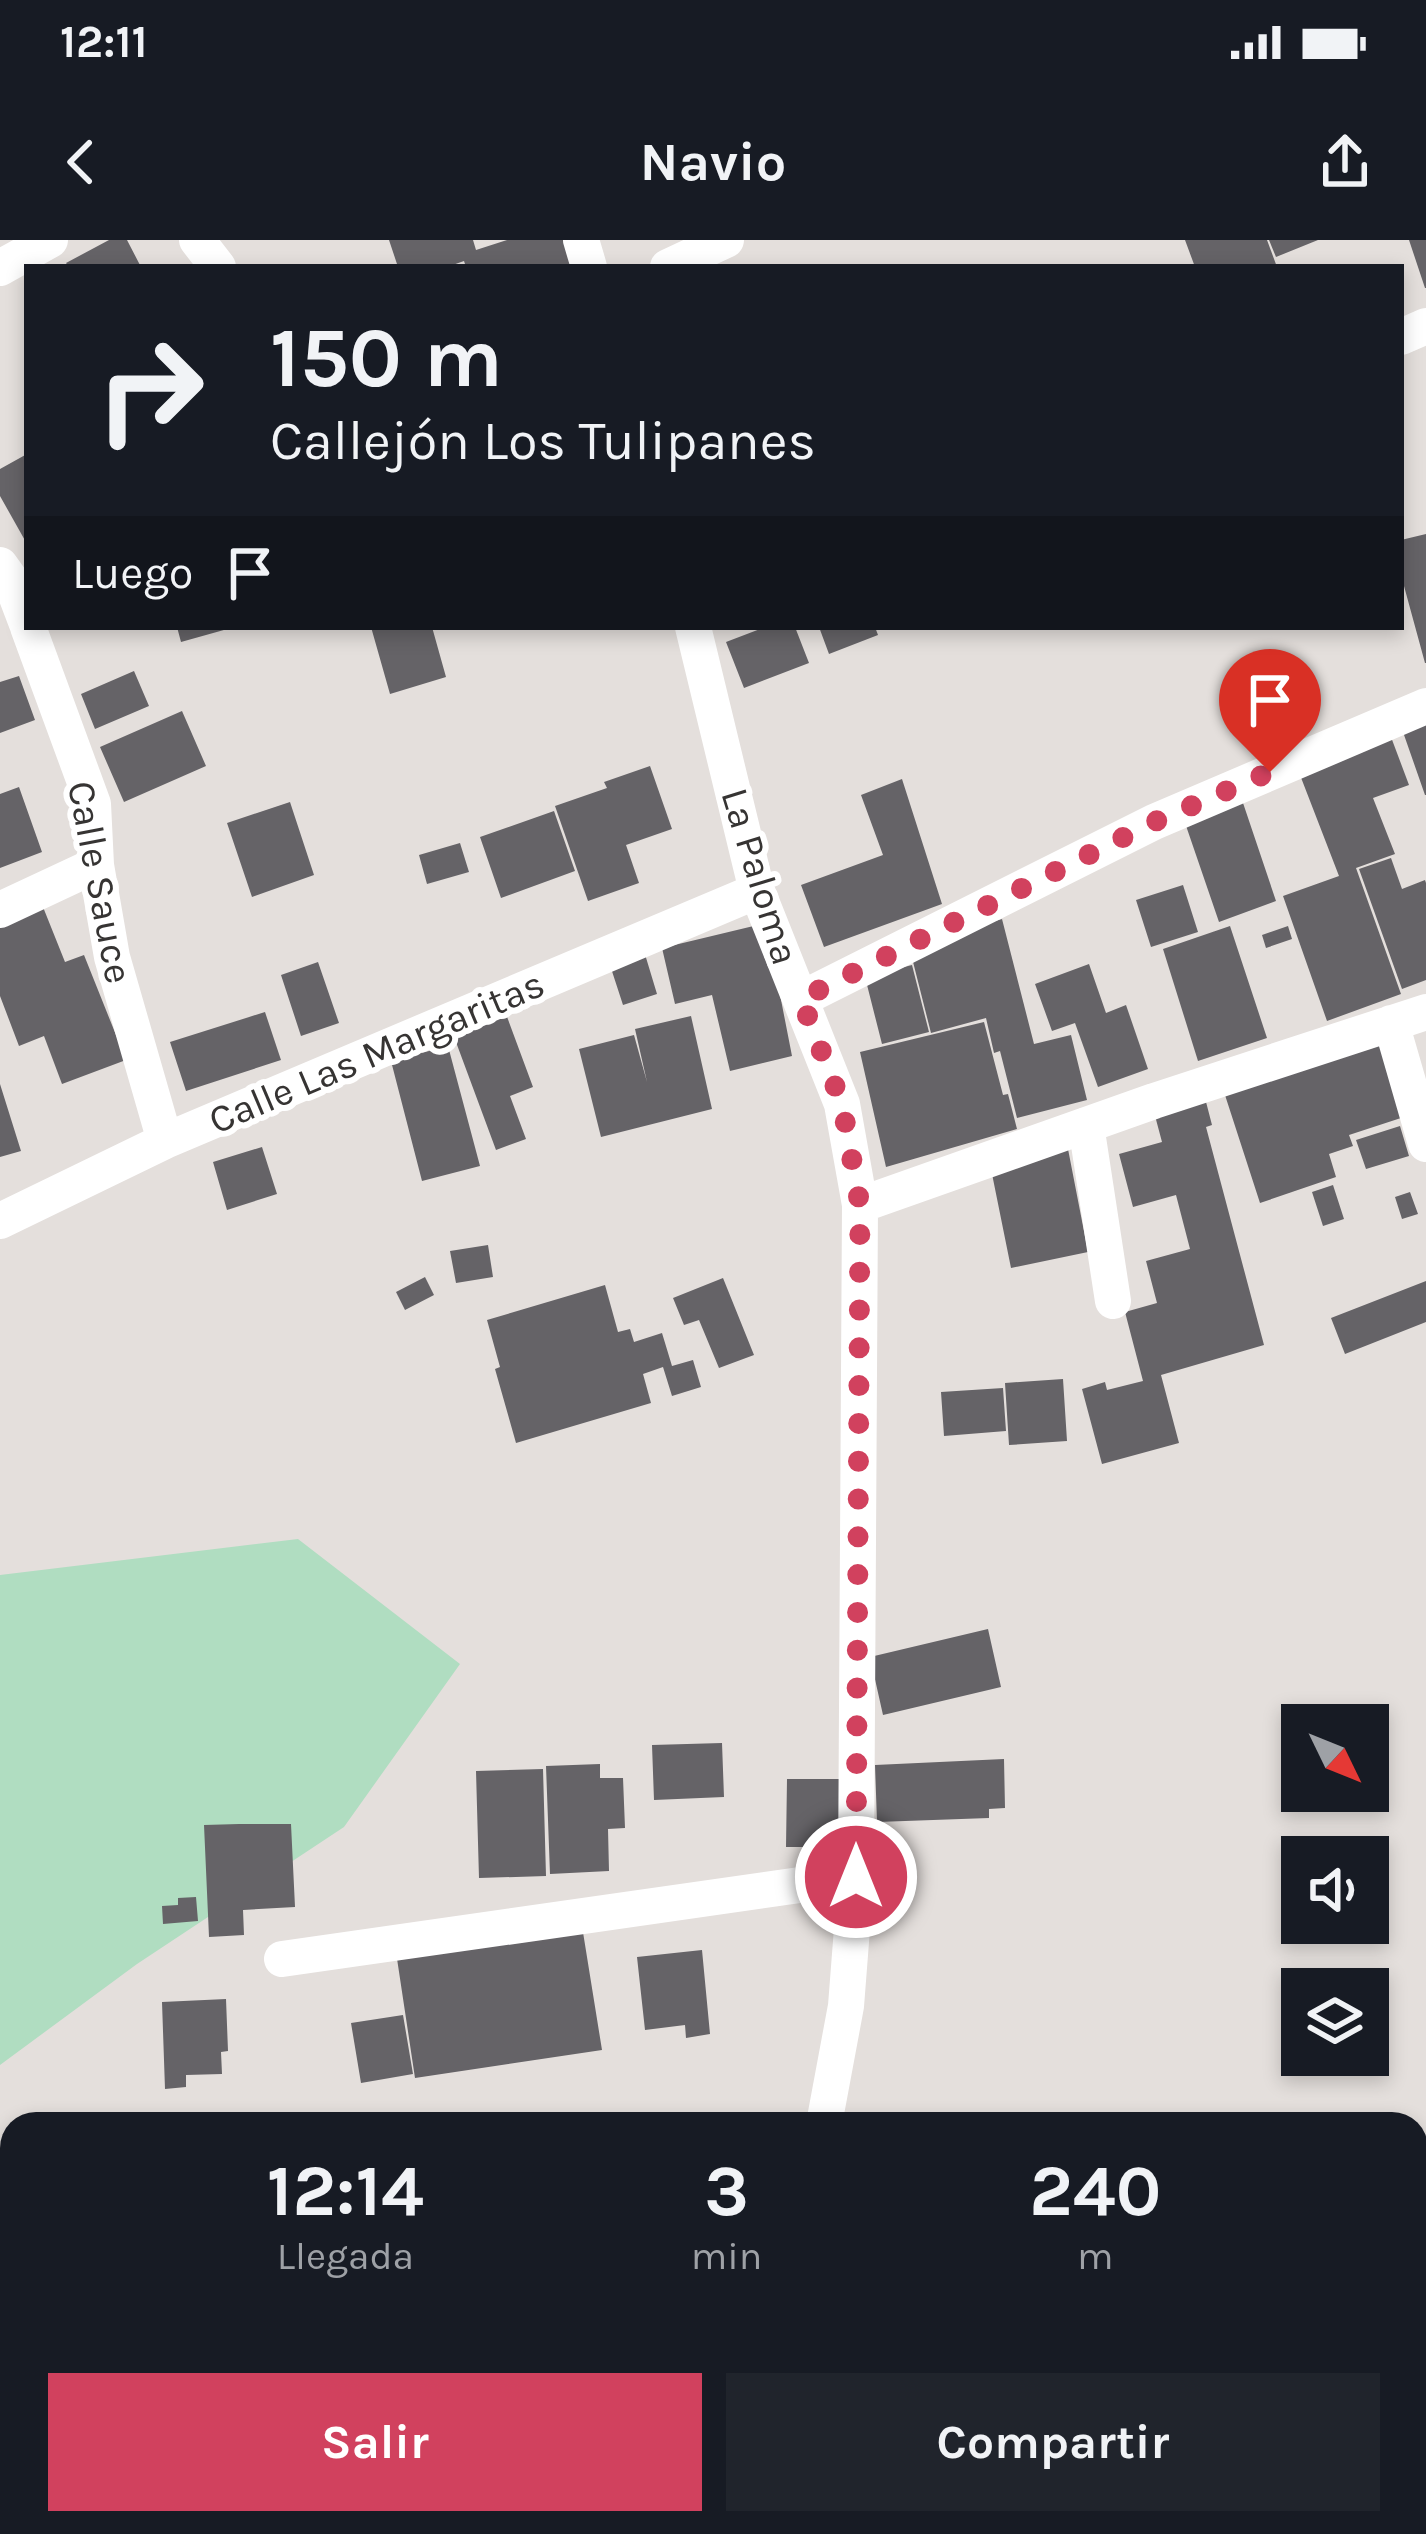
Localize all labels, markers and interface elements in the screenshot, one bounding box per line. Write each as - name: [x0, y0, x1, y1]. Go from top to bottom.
- text: 12:11: [60, 16, 147, 68]
- icon: back: [48, 129, 114, 195]
- icon: share: [1312, 129, 1378, 195]
- text: Navio: [640, 130, 786, 194]
- text: 150 m: [270, 309, 503, 407]
- icon: right: [72, 312, 228, 468]
- text: Callejón Los Tulipanes: [270, 409, 816, 473]
- icon: arrive: [217, 540, 283, 606]
- text: Luego: [72, 547, 193, 599]
- pin: [1219, 649, 1321, 772]
- icon: arrive: [1237, 667, 1303, 733]
- street label: Calle Sauce: [58, 777, 142, 987]
- street label: La Paloma: [711, 782, 809, 970]
- street label: Calle Las Margaritas: [202, 960, 551, 1143]
- north arrow: [1281, 1704, 1389, 1812]
- map controls: [1281, 1704, 1389, 2076]
- position arrow: [793, 1814, 919, 1940]
- button: sound: [1281, 1836, 1389, 1944]
- button: layers: [1281, 1968, 1389, 2076]
- text: 12:14: [267, 2149, 424, 2233]
- text: 3: [704, 2149, 749, 2233]
- text: 240: [1029, 2149, 1161, 2233]
- text: Llegada: [277, 2233, 414, 2279]
- text: min: [691, 2233, 762, 2279]
- text: m: [1077, 2233, 1113, 2279]
- button: Salir: [48, 2373, 702, 2511]
- button: Compartir: [726, 2373, 1380, 2511]

